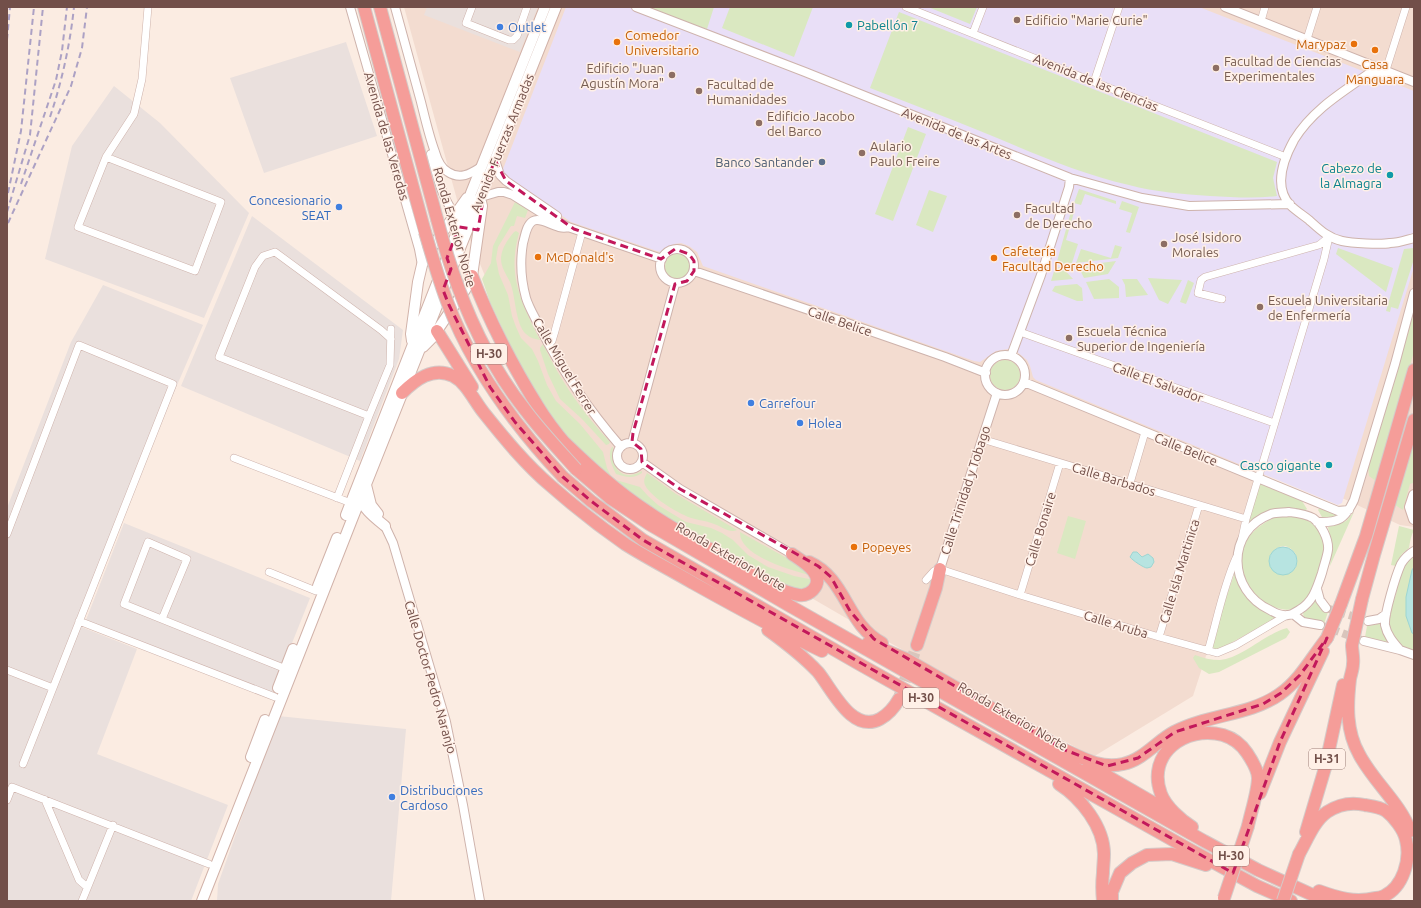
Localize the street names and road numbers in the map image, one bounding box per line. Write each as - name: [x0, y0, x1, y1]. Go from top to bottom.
- street label: Avenida de las Ciencias: [1032, 51, 1161, 114]
- street label: Avenida de las Veredas: [362, 70, 412, 202]
- street label: Avenida Fuerzas Armadas: [468, 71, 536, 214]
- street label: Avenida de las Artes: [900, 105, 1014, 162]
- street label: Ronda Exterior Norte: [431, 165, 479, 289]
- street label: Calle Belice: [806, 304, 874, 338]
- street label: Calle Miguel Ferrer: [531, 315, 599, 417]
- road number: H-30: [471, 344, 507, 364]
- street label: Calle El Salvador: [1111, 359, 1205, 405]
- street label: Calle Trinidad y Tobago: [938, 424, 992, 556]
- street label: Calle Belice: [1152, 430, 1220, 468]
- street label: Calle Barbados: [1071, 460, 1158, 498]
- street label: Calle Bonaire: [1022, 490, 1058, 568]
- street label: Calle Isla Martinica: [1156, 517, 1202, 625]
- street label: Ronda Exterior Norte: [674, 519, 788, 593]
- street label: Calle Doctor Pedro Naranjo: [402, 599, 460, 755]
- street label: Calle Aruba: [1082, 608, 1150, 640]
- street label: Ronda Exterior Norte: [956, 679, 1070, 753]
- road number: H-30: [903, 688, 939, 708]
- road number: H-31: [1309, 749, 1345, 769]
- road number: H-30: [1213, 846, 1249, 866]

